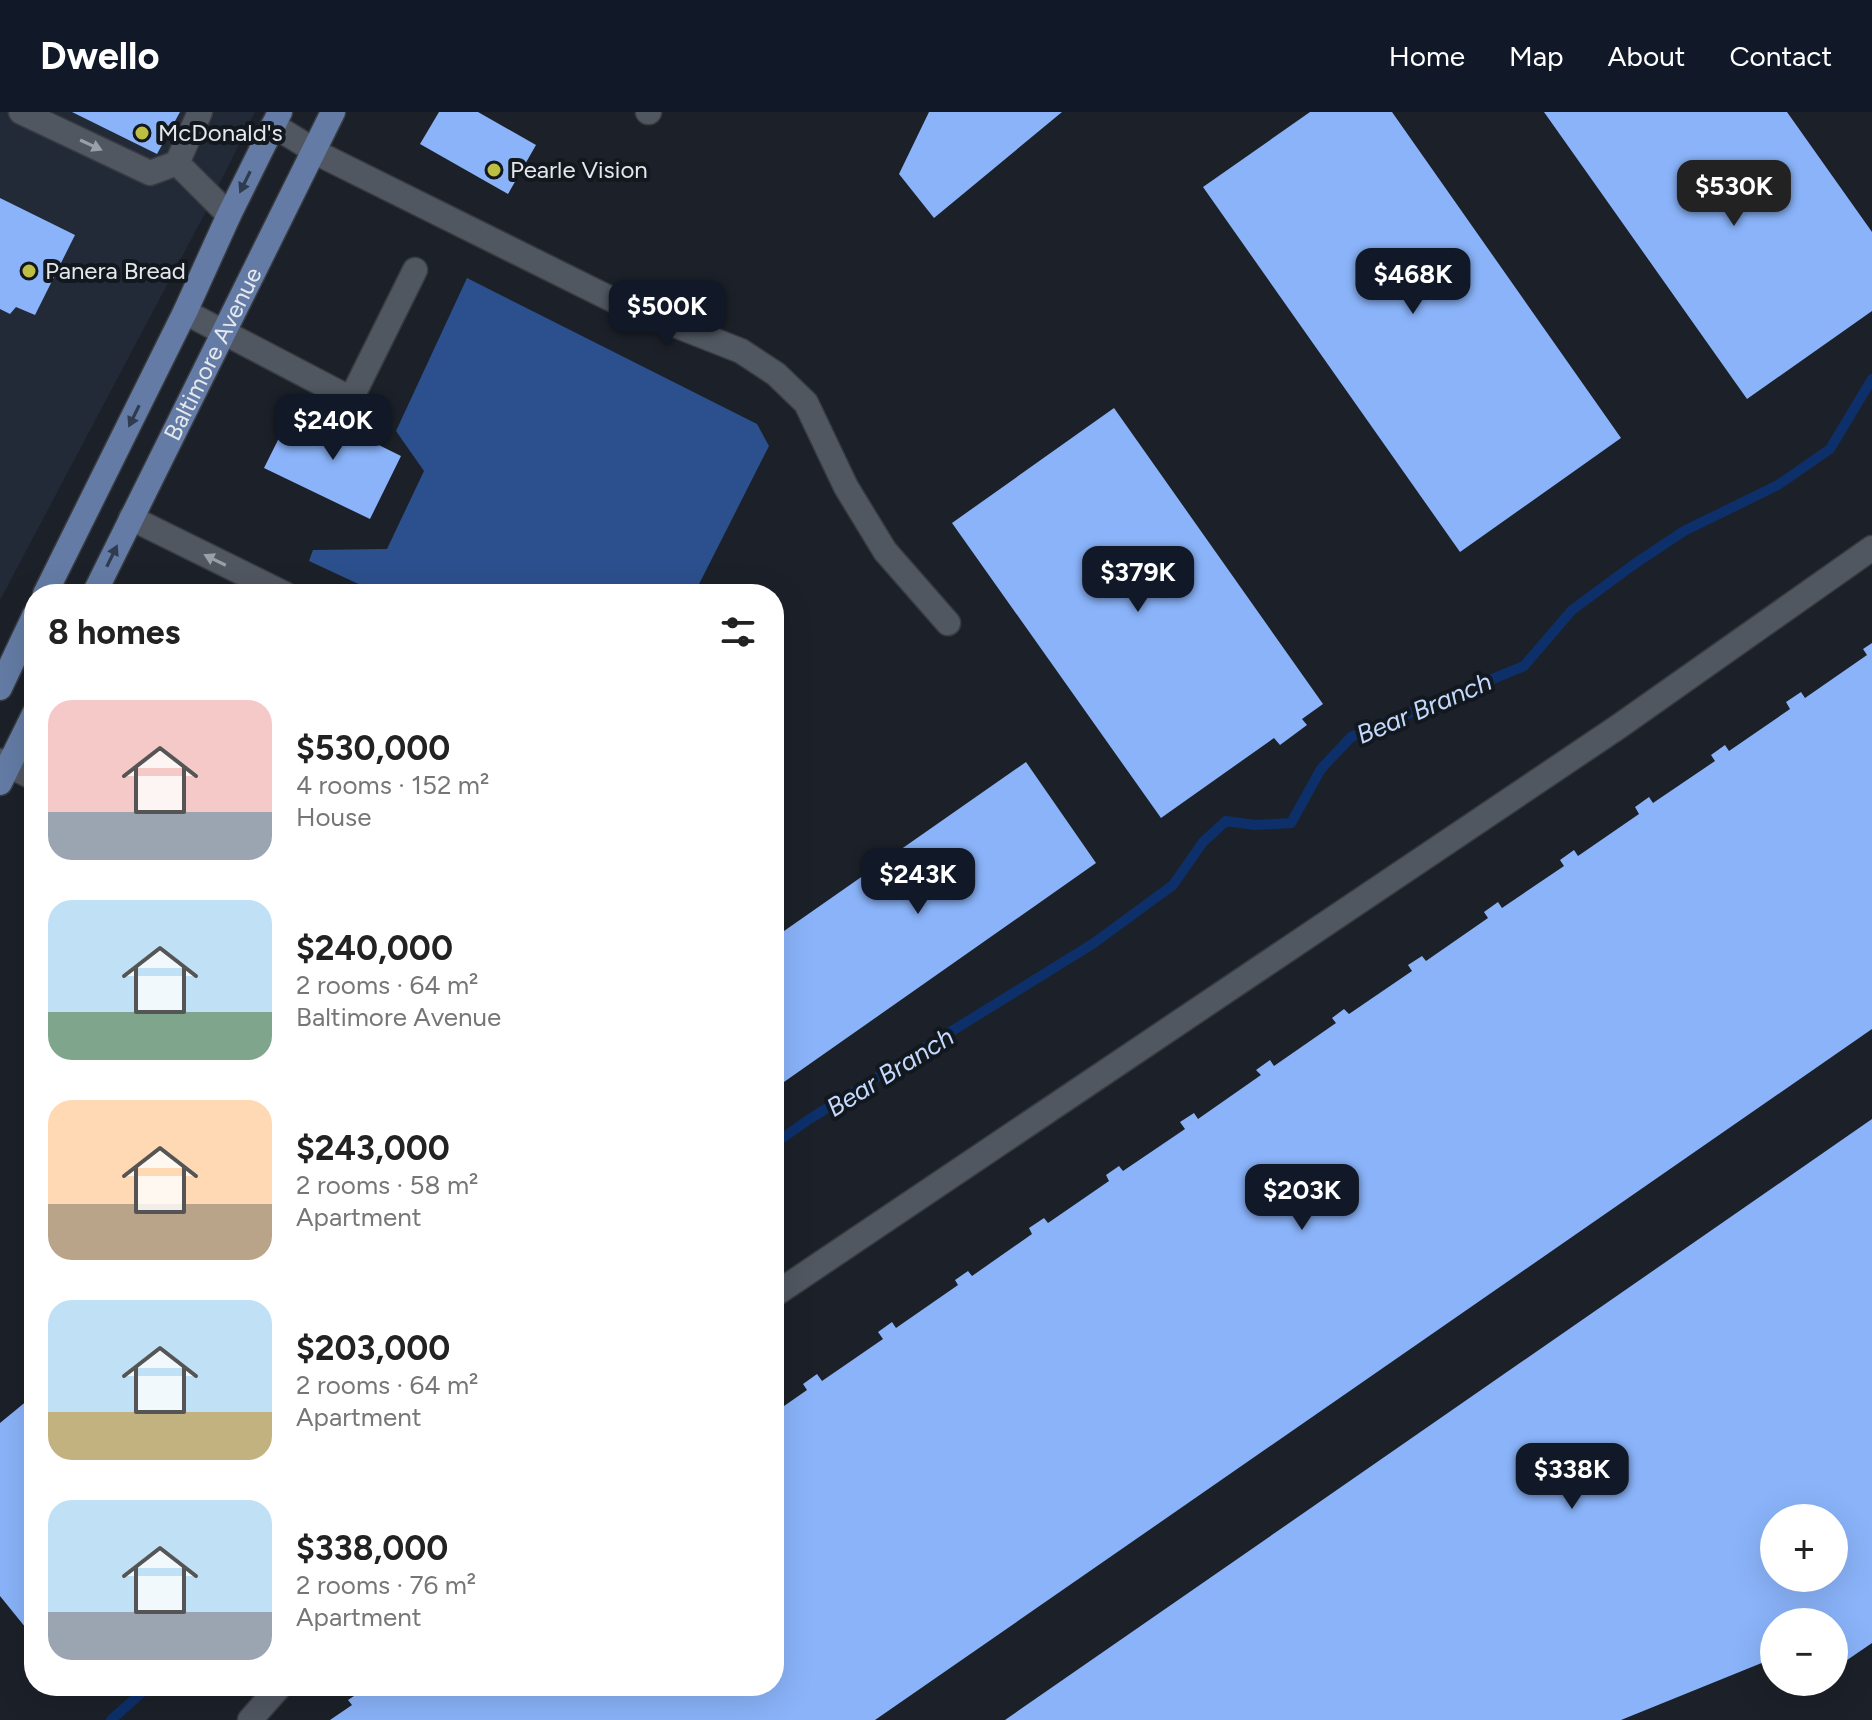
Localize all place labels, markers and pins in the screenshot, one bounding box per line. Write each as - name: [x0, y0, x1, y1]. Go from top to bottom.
- place label: McDonald's: [158, 118, 283, 147]
- marker: McDonald's: [133, 124, 151, 142]
- place label: Pearle Vision: [510, 155, 648, 184]
- pin: $530K: [1678, 160, 1790, 228]
- marker: Pearle Vision: [485, 161, 503, 179]
- pin: $468K: [1357, 248, 1469, 316]
- place label: Panera Bread: [45, 256, 186, 285]
- marker: Panera Bread: [20, 262, 38, 280]
- pin: $500K: [611, 280, 723, 348]
- pin: $240K: [277, 394, 389, 462]
- pin: $379K: [1082, 546, 1194, 614]
- pin: $243K: [862, 848, 974, 916]
- pin: $203K: [1246, 1164, 1358, 1232]
- pin: $338K: [1516, 1443, 1628, 1511]

